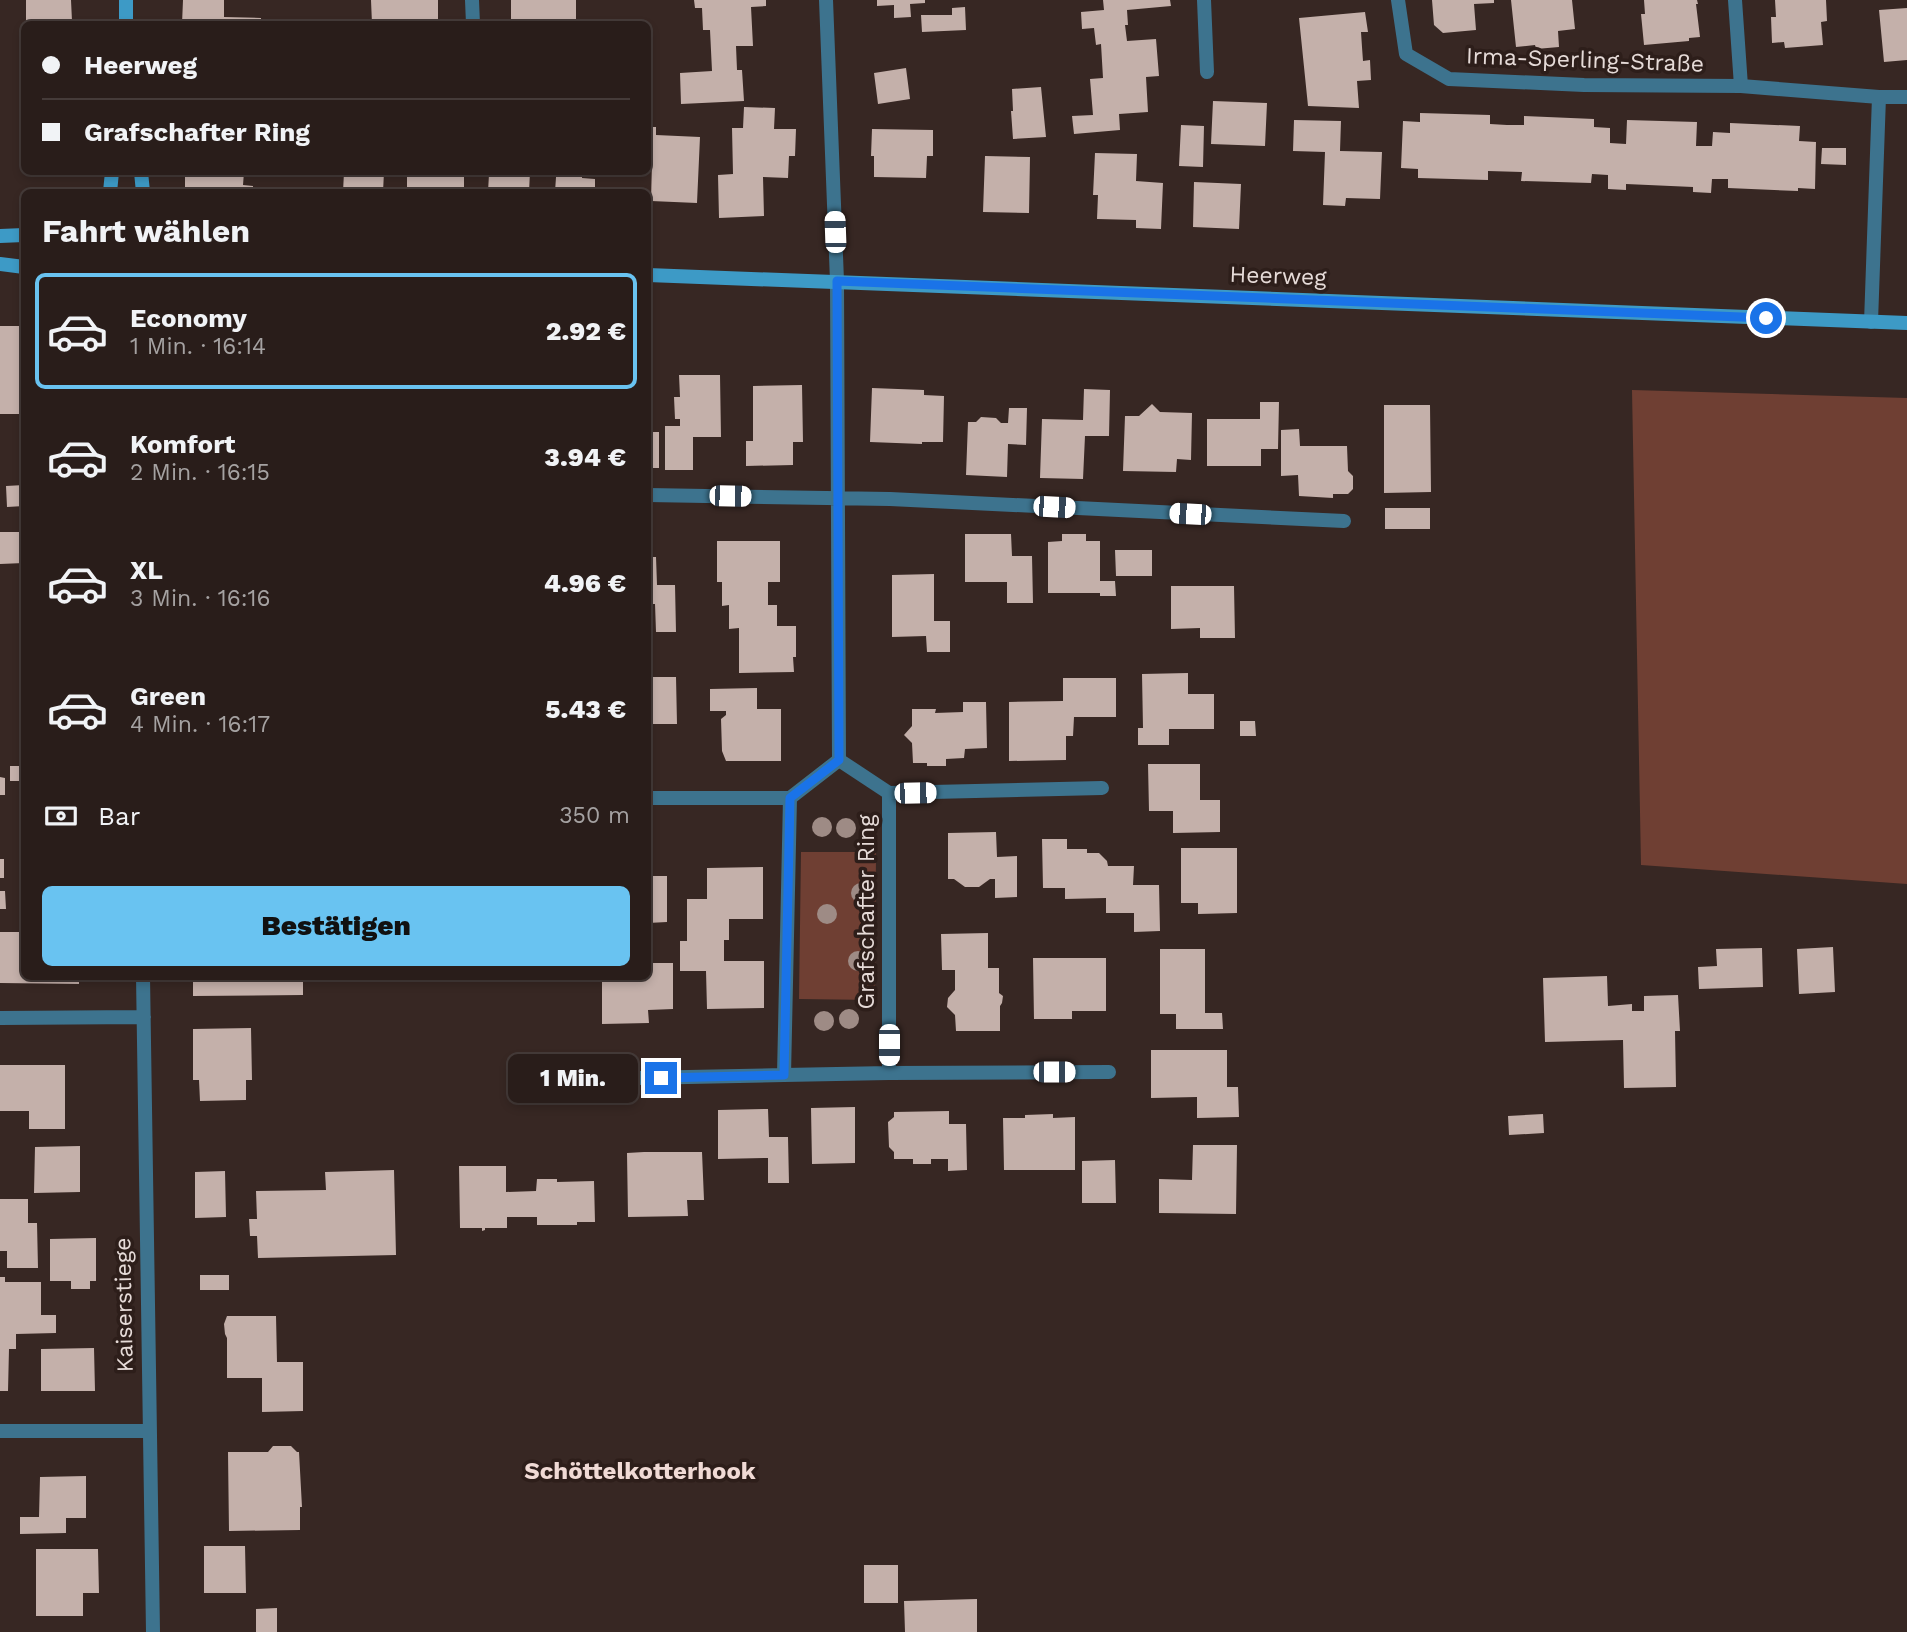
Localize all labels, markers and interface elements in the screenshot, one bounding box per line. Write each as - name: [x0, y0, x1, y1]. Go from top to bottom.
- street label: Irma-Sperling-Straße: [1465, 42, 1705, 78]
- text: Heerweg: [84, 50, 197, 80]
- text: Grafschafter Ring: [84, 117, 310, 147]
- car: [824, 211, 847, 253]
- text: Fahrt wählen: [42, 212, 250, 250]
- street label: Heerweg: [1229, 261, 1328, 291]
- icon: car: [46, 300, 109, 363]
- route start: [1750, 302, 1782, 334]
- text: Economy: [130, 303, 247, 333]
- text: 2.92 €: [546, 316, 626, 346]
- text: 1 Min. · 16:14: [130, 333, 266, 360]
- icon: car: [46, 426, 109, 489]
- text: Komfort: [130, 429, 235, 459]
- text: 3.94 €: [544, 442, 626, 472]
- text: 2 Min. · 16:15: [130, 459, 270, 486]
- car: [709, 485, 752, 507]
- car: [1033, 495, 1076, 519]
- car: [1169, 502, 1212, 526]
- icon: car: [46, 552, 109, 615]
- text: XL: [130, 555, 163, 585]
- text: 4.96 €: [544, 568, 626, 598]
- text: 3 Min. · 16:16: [130, 585, 271, 612]
- icon: car: [46, 678, 109, 741]
- text: Green: [130, 681, 206, 711]
- text: 5.43 €: [545, 694, 626, 724]
- text: 4 Min. · 16:17: [130, 711, 270, 738]
- car: [894, 782, 937, 804]
- icon: cash: [42, 797, 80, 835]
- text: Bar: [98, 801, 140, 831]
- text: 350 m: [559, 802, 630, 829]
- street label: Grafschafter Ring: [853, 814, 880, 1010]
- button: Bestätigen: [42, 886, 630, 966]
- car: [879, 1024, 900, 1066]
- callout: 1 Min.: [507, 1054, 636, 1102]
- route end: [645, 1062, 677, 1094]
- car: [1034, 1062, 1076, 1083]
- text: 1 Min.: [540, 1065, 606, 1092]
- street label: Kaiserstiege: [109, 1237, 139, 1373]
- district label: Schöttelkotterhook: [524, 1457, 756, 1485]

